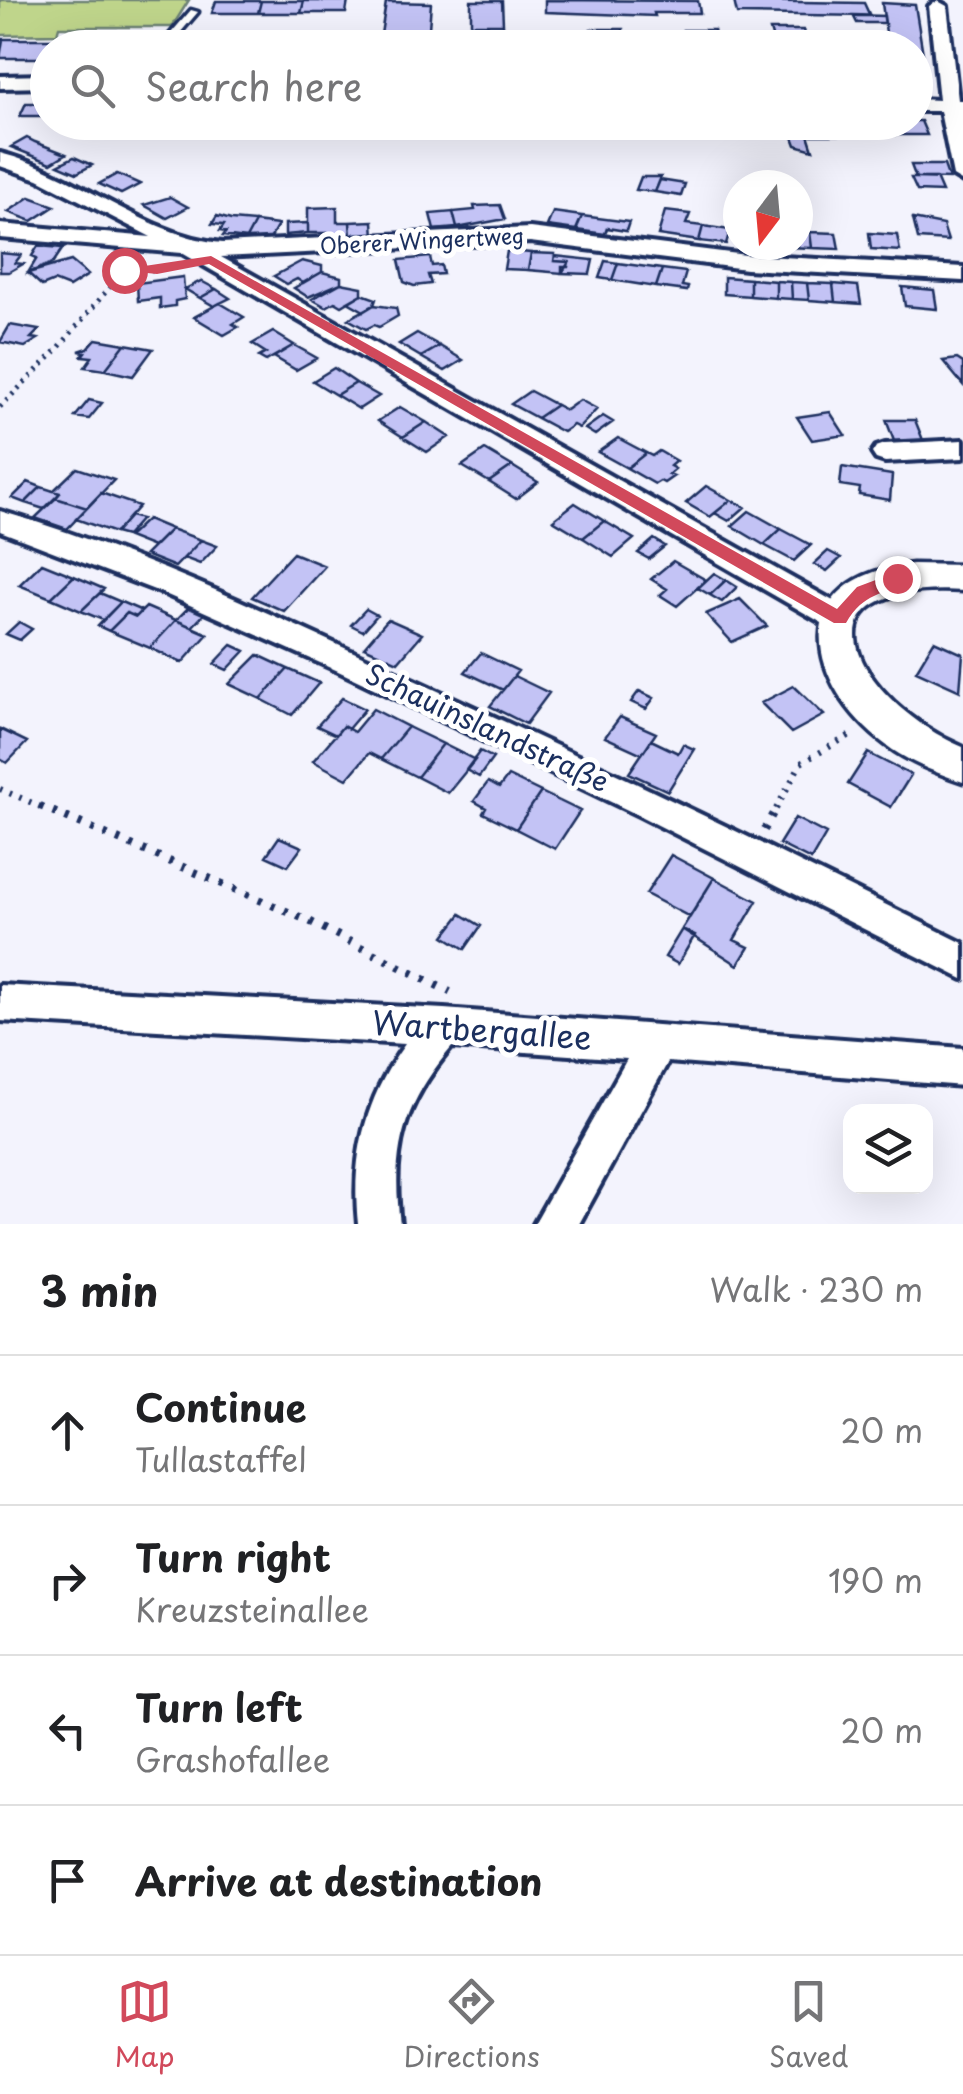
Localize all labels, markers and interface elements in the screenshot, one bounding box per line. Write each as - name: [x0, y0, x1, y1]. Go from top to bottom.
- search box: [30, 30, 933, 140]
- text: Search here: [145, 57, 362, 114]
- icon: search: [65, 58, 120, 113]
- north arrow: [723, 170, 813, 260]
- street label: Oberer Wingertweg: [319, 218, 525, 261]
- route start: [102, 248, 148, 294]
- route end: [875, 556, 921, 602]
- street label: Schauinslandstraße: [359, 651, 617, 802]
- street label: Wartbergallee: [371, 997, 593, 1061]
- map controls: [843, 1104, 933, 1194]
- button: layers: [843, 1104, 933, 1194]
- text: 3 min: [40, 1258, 158, 1321]
- text: Walk · 230 m: [710, 1265, 923, 1313]
- text: Continue: [135, 1378, 306, 1435]
- icon: ahead: [40, 1403, 95, 1458]
- text: 20 m: [841, 1406, 923, 1454]
- text: Tullastaffel: [135, 1435, 307, 1483]
- text: Turn right: [135, 1528, 331, 1585]
- icon: right: [40, 1553, 95, 1608]
- text: 190 m: [828, 1556, 923, 1604]
- text: Kreuzsteinallee: [135, 1585, 369, 1633]
- text: Turn left: [135, 1678, 303, 1735]
- icon: left: [40, 1703, 95, 1758]
- text: 20 m: [841, 1706, 923, 1754]
- text: Grashofallee: [135, 1735, 330, 1783]
- text: Arrive at destination: [135, 1852, 543, 1909]
- icon: arrive: [40, 1853, 95, 1908]
- tab: Map: [115, 1974, 174, 2077]
- tab: Directions: [404, 1974, 540, 2077]
- tab: Saved: [769, 1974, 848, 2077]

